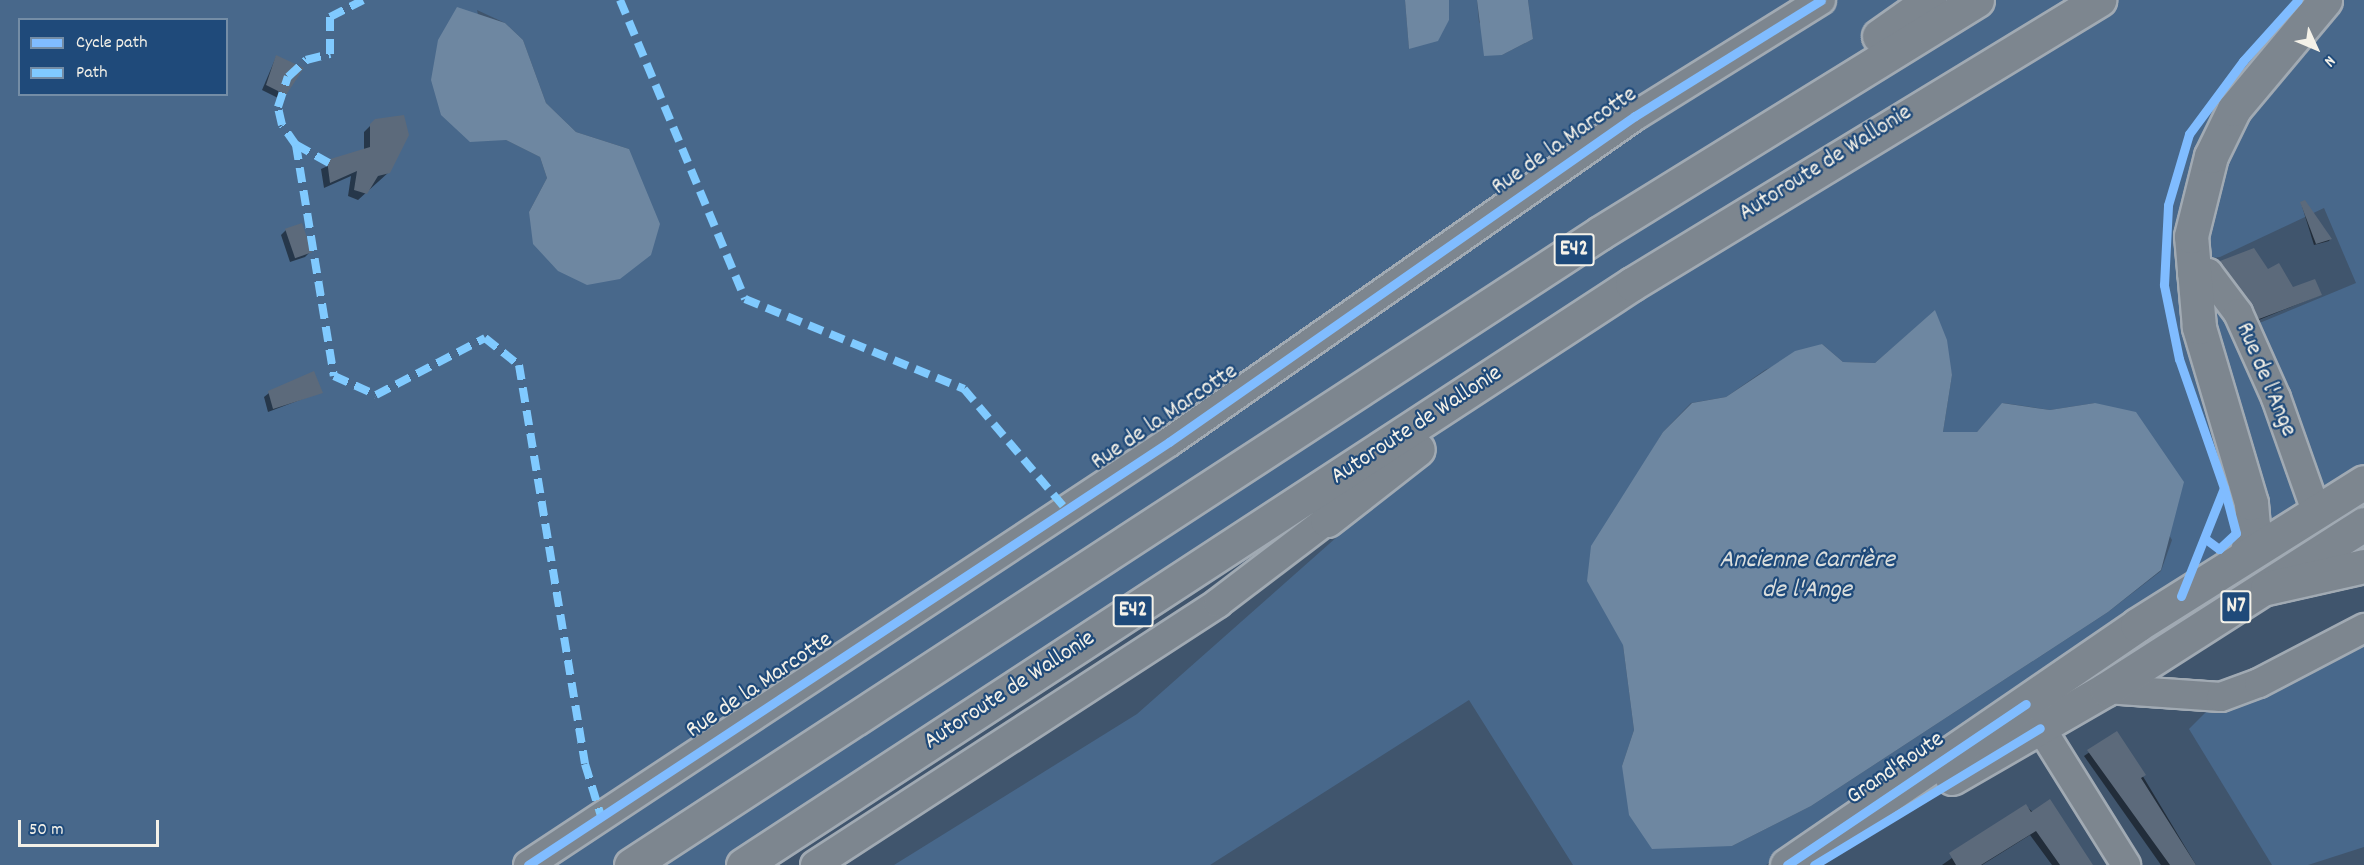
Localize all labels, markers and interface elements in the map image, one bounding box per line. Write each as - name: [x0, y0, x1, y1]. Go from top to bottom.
- legend: [18, 18, 228, 96]
- north arrow: [2286, 18, 2346, 78]
- text: Cycle path: [76, 31, 147, 56]
- text: N: [2318, 50, 2340, 72]
- text: Path: [76, 61, 108, 86]
- street label: Rue de la Marcotte: [1487, 81, 1643, 203]
- street label: Autoroute de Wallonie: [1734, 99, 1918, 229]
- road number: E42: [1553, 231, 1595, 269]
- street label: Rue de l'Ange: [2228, 319, 2302, 441]
- street label: Rue de la Marcotte: [1086, 358, 1244, 478]
- street label: Autoroute de Wallonie: [1326, 360, 1508, 492]
- water label: Ancienne Carrière de l'Ange: [1719, 545, 1895, 606]
- road number: N7: [2220, 588, 2252, 626]
- road number: E42: [1112, 592, 1154, 630]
- street label: Autoroute de Wallonie: [919, 625, 1101, 757]
- street label: Rue de la Marcotte: [681, 626, 839, 746]
- street label: Grand'Route: [1842, 726, 1950, 812]
- scale bar: [21, 808, 162, 846]
- text: 50 m: [29, 818, 64, 843]

